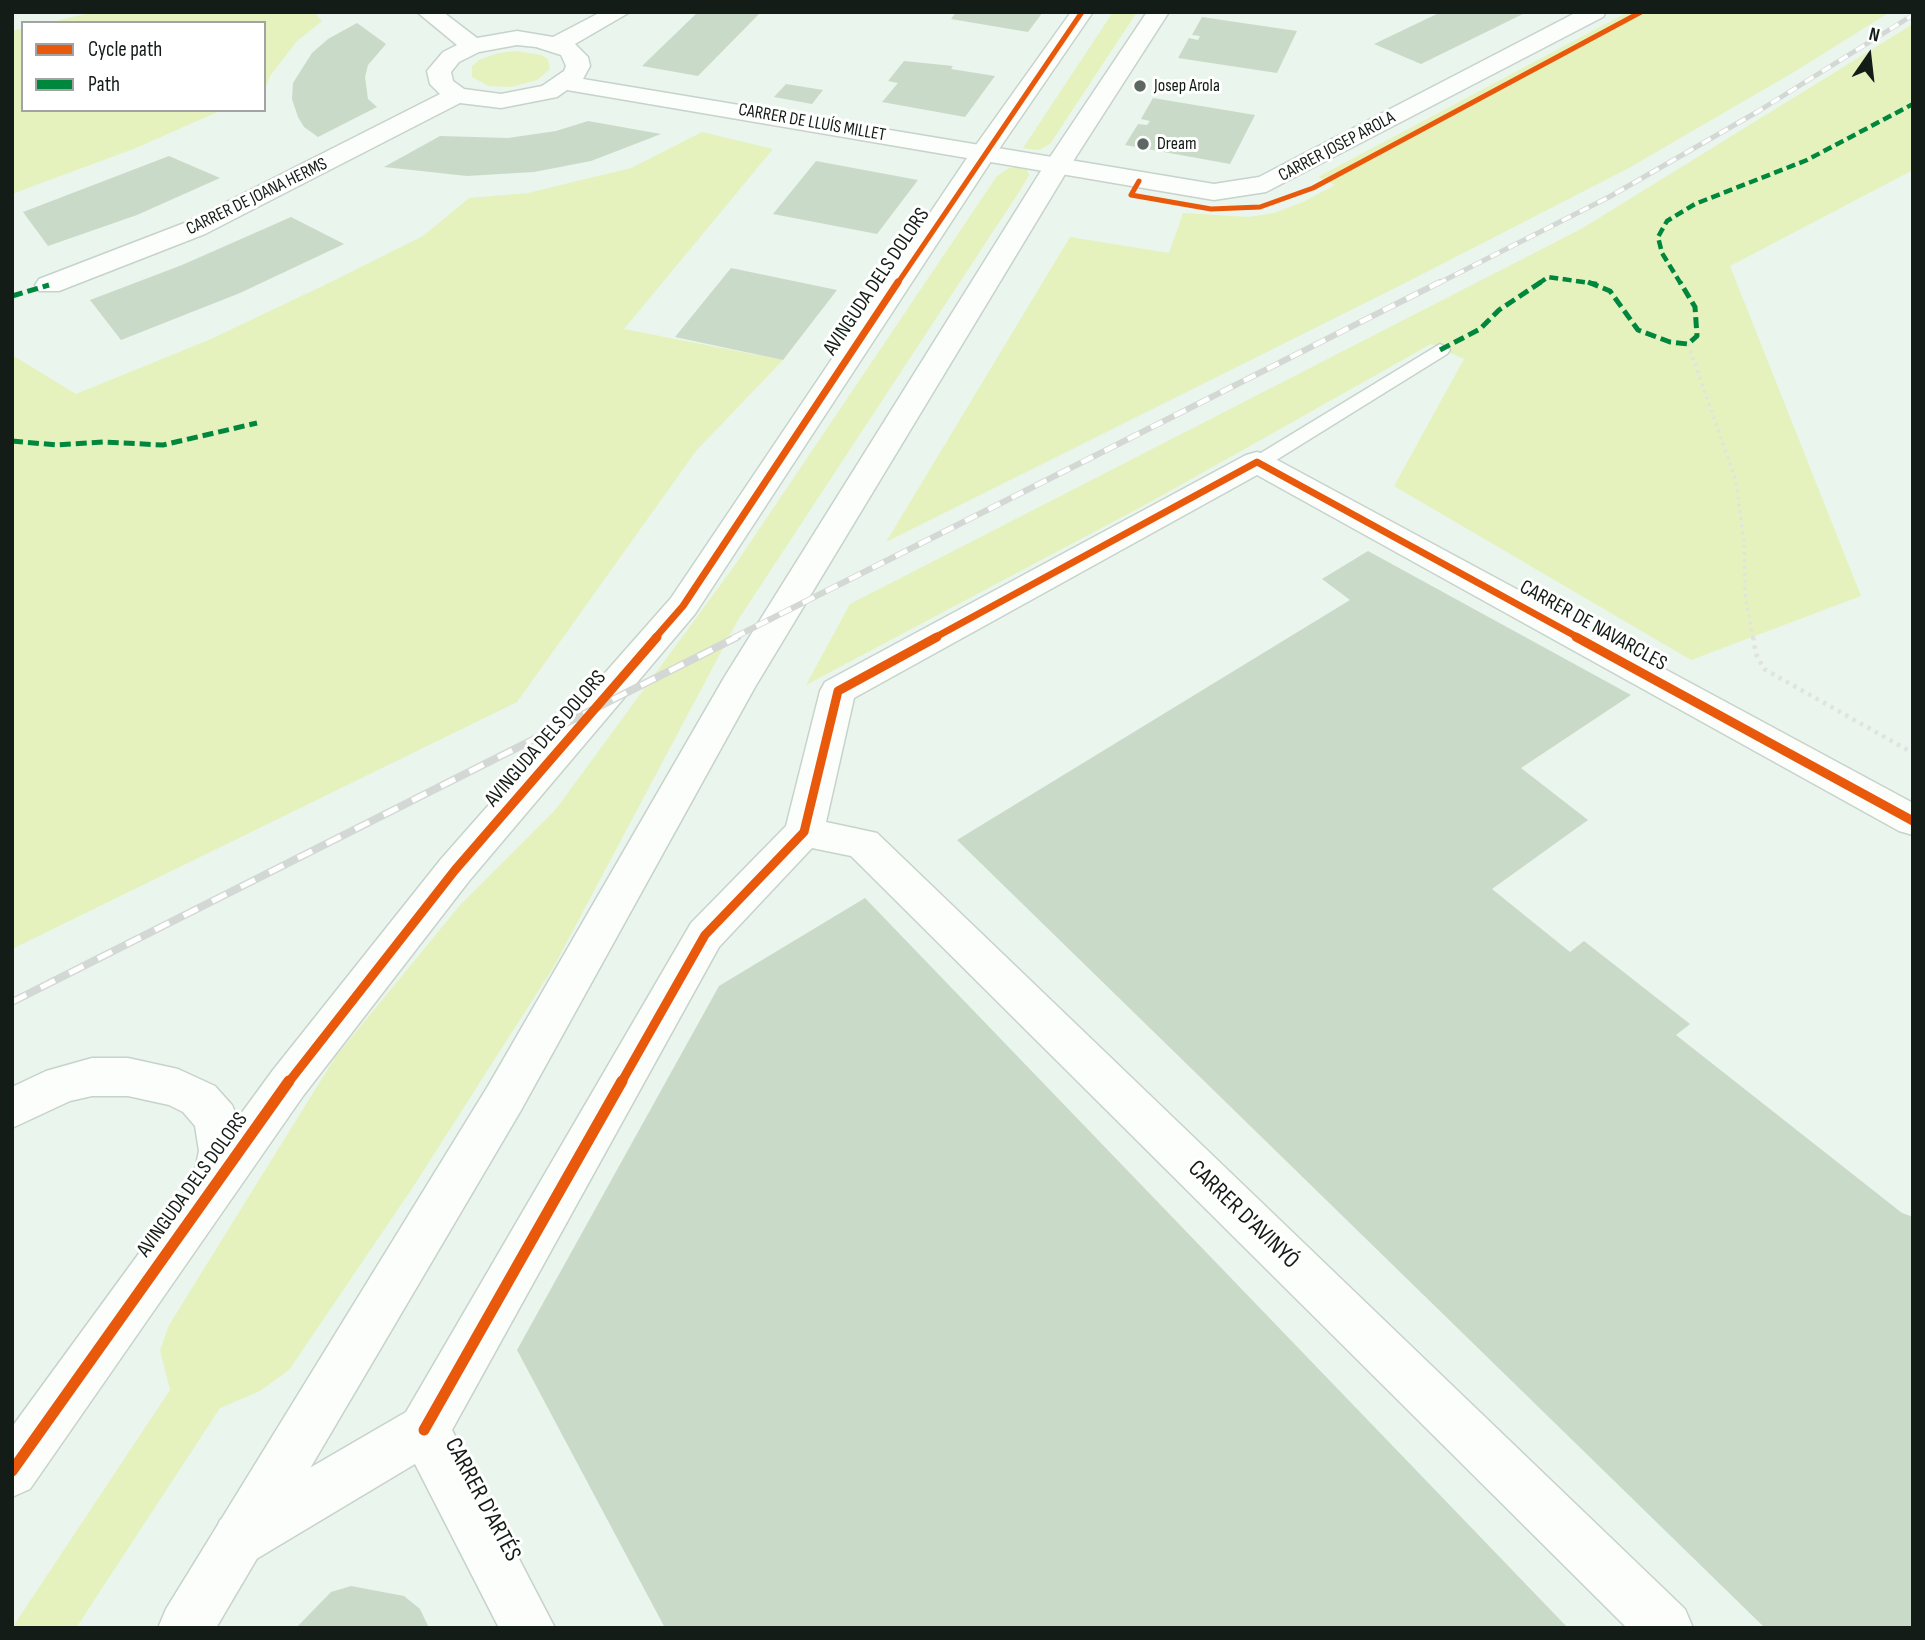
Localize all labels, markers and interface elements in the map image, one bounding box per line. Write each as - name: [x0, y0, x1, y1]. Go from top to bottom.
- legend: [21, 21, 266, 112]
- north arrow: [1834, 21, 1904, 91]
- text: N: [1866, 23, 1882, 48]
- text: Cycle path: [88, 37, 162, 62]
- text: Path: [88, 72, 120, 97]
- place label: Josep Arola: [1154, 75, 1220, 97]
- marker: Josep Arola: [1132, 78, 1148, 94]
- street label: CARRER DE LLUÍS MILLET: [737, 99, 887, 147]
- street label: CARRER JOSEP AROLA: [1275, 107, 1399, 187]
- place label: Dream: [1157, 133, 1196, 155]
- marker: Dream: [1135, 136, 1151, 152]
- street label: CARRER DE JOANA HERMS: [183, 154, 331, 240]
- street label: AVINGUDA DELS DOLORS: [818, 204, 936, 360]
- street label: CARRER DE NAVARCLES: [1515, 575, 1671, 677]
- street label: AVINGUDA DELS DOLORS: [480, 666, 612, 812]
- street label: AVINGUDA DELS DOLORS: [132, 1108, 254, 1262]
- street label: CARRER D'AVINYÓ: [1181, 1155, 1305, 1275]
- street label: CARRER D'ARTÉS: [438, 1433, 526, 1567]

